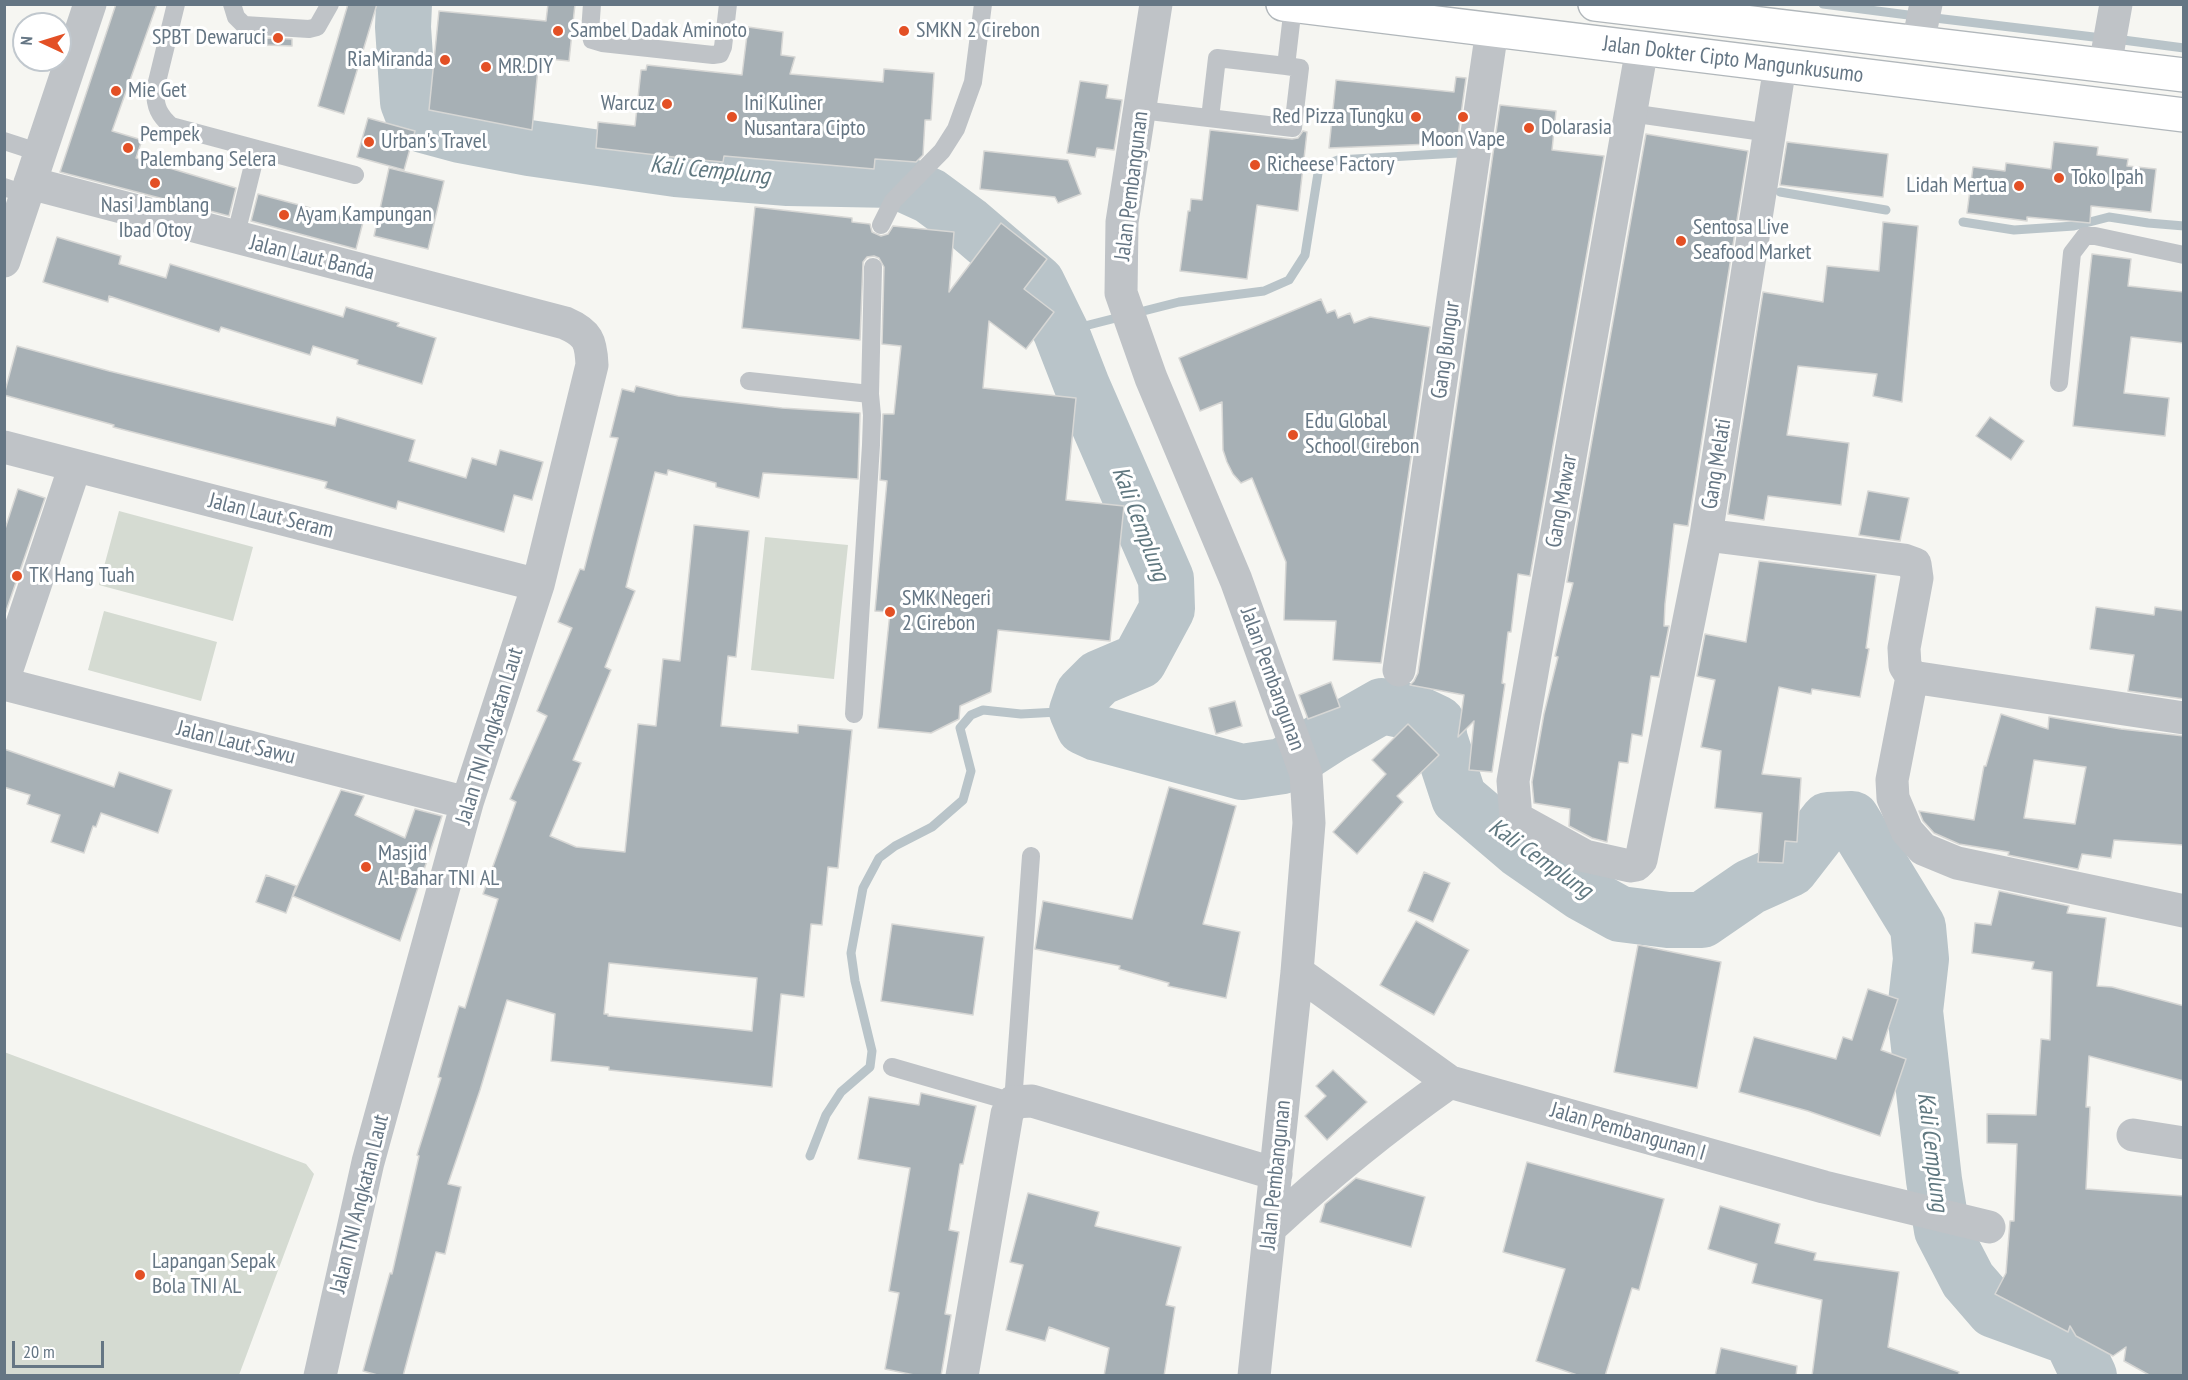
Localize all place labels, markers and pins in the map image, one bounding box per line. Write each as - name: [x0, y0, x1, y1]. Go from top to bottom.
- place label: Sambel Dadak Aminoto: [570, 18, 747, 44]
- place label: SMKN 2 Cirebon: [916, 18, 1040, 44]
- marker: Sambel Dadak Aminoto: [551, 24, 565, 38]
- marker: SMKN 2 Cirebon: [897, 24, 911, 38]
- place label: SPBT Dewaruci: [152, 25, 266, 51]
- marker: SPBT Dewaruci: [271, 31, 285, 45]
- place label: RiaMiranda: [347, 47, 433, 73]
- marker: RiaMiranda: [438, 53, 452, 67]
- place label: MR.DIY: [498, 54, 553, 80]
- marker: MR.DIY: [479, 60, 493, 74]
- place label: Mie Get: [128, 78, 186, 104]
- marker: Mie Get: [109, 84, 123, 98]
- place label: Warcuz: [601, 91, 655, 117]
- place label: Ini Kuliner Nusantara Cipto: [744, 91, 865, 142]
- marker: Warcuz: [660, 97, 674, 111]
- place label: Red Pizza Tungku: [1272, 104, 1404, 130]
- marker: Ini Kuliner Nusantara Cipto: [725, 110, 739, 124]
- marker: Red Pizza Tungku: [1409, 110, 1423, 124]
- marker: Moon Vape: [1456, 110, 1470, 124]
- place label: Dolarasia: [1541, 115, 1612, 141]
- marker: Dolarasia: [1522, 121, 1536, 135]
- place label: Pempek Palembang Selera: [140, 122, 276, 174]
- place label: Moon Vape: [1421, 127, 1505, 153]
- place label: Urban's Travel: [381, 129, 487, 155]
- marker: Urban's Travel: [362, 135, 376, 149]
- marker: Pempek Palembang Selera: [121, 141, 135, 155]
- place label: Richeese Factory: [1267, 152, 1394, 178]
- marker: Richeese Factory: [1248, 158, 1262, 172]
- place label: Toko Ipah: [2071, 165, 2144, 191]
- marker: Toko Ipah: [2052, 171, 2066, 185]
- place label: Lidah Mertua: [1906, 173, 2007, 199]
- marker: Nasi Jamblang Ibad Otoy: [148, 176, 162, 190]
- marker: Lidah Mertua: [2012, 179, 2026, 193]
- place label: Nasi Jamblang Ibad Otoy: [101, 193, 209, 244]
- place label: Ayam Kampungan: [296, 202, 432, 228]
- marker: Ayam Kampungan: [277, 208, 291, 222]
- place label: Sentosa Live Seafood Market: [1693, 215, 1811, 266]
- marker: Sentosa Live Seafood Market: [1674, 234, 1688, 248]
- place label: Edu Global School Cirebon: [1305, 409, 1419, 460]
- marker: Edu Global School Cirebon: [1286, 428, 1300, 442]
- place label: TK Hang Tuah: [29, 563, 135, 589]
- marker: TK Hang Tuah: [10, 569, 24, 583]
- place label: SMK Negeri 2 Cirebon: [902, 586, 991, 638]
- marker: SMK Negeri 2 Cirebon: [883, 605, 897, 619]
- place label: Masjid Al-Bahar TNI AL: [378, 841, 499, 892]
- marker: Masjid Al-Bahar TNI AL: [359, 860, 373, 874]
- place label: Lapangan Sepak Bola TNI AL: [152, 1249, 276, 1300]
- marker: Lapangan Sepak Bola TNI AL: [133, 1268, 147, 1282]

